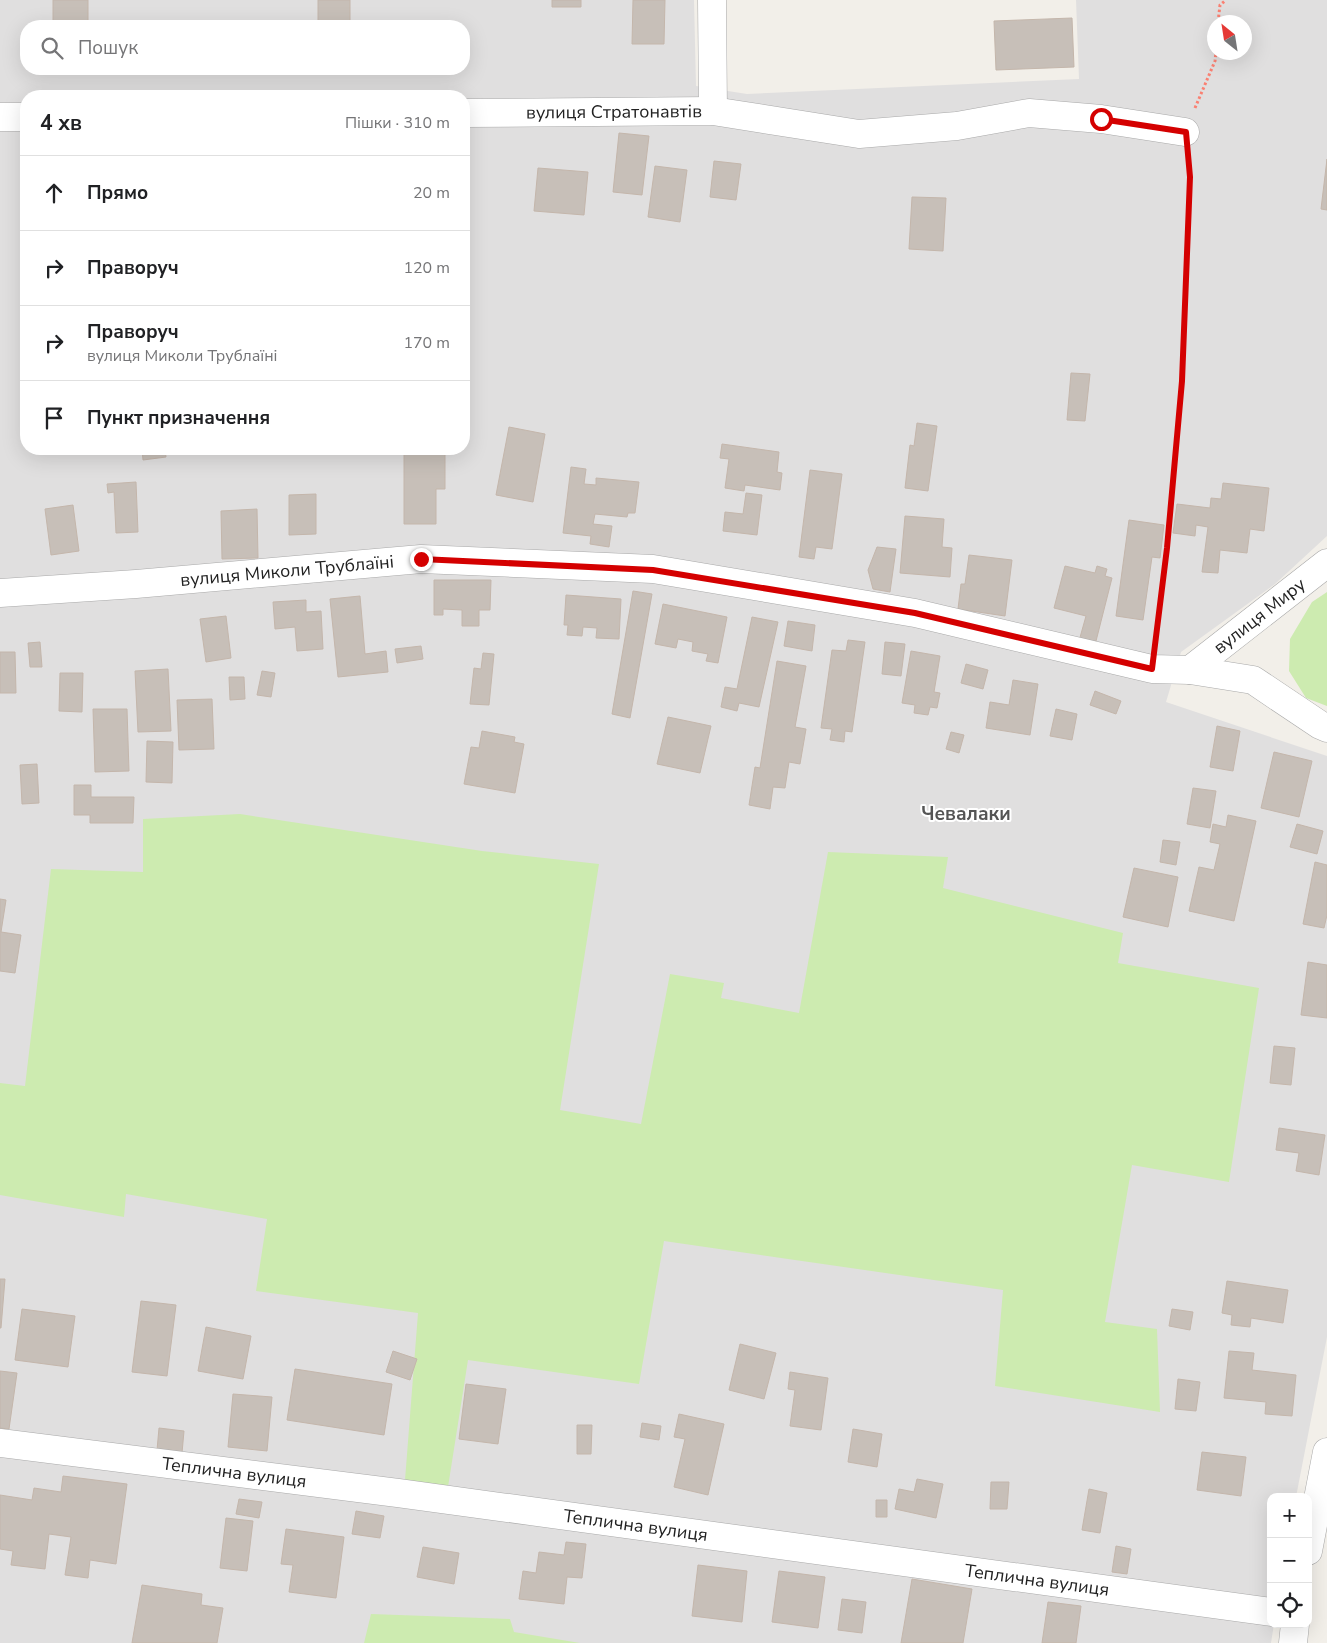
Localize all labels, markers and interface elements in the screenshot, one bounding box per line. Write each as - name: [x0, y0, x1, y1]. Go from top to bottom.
- north arrow: [1207, 15, 1252, 60]
- search box: [20, 20, 470, 75]
- icon: search: [38, 34, 66, 62]
- text: Пошук: [78, 35, 138, 61]
- street label: вулиця Стратонавтів: [526, 99, 702, 125]
- route start: [1090, 108, 1113, 131]
- text: 4 хв: [40, 109, 82, 137]
- text: Пішки · 310 m: [345, 112, 450, 134]
- icon: ahead: [40, 179, 68, 207]
- text: Прямо: [87, 180, 148, 206]
- text: 20 m: [413, 182, 450, 204]
- icon: right: [40, 254, 68, 282]
- text: Праворуч: [87, 255, 179, 281]
- text: 120 m: [403, 257, 450, 279]
- text: Праворуч: [87, 319, 179, 345]
- icon: right: [40, 329, 68, 357]
- text: 170 m: [403, 332, 450, 354]
- text: вулиця Миколи Трублаїні: [87, 345, 277, 367]
- icon: arrive: [40, 404, 68, 432]
- text: Пункт призначення: [87, 405, 270, 431]
- route end: [410, 548, 433, 571]
- street label: вулиця Миколи Трублаїні: [179, 549, 395, 592]
- street label: вулиця Миру: [1208, 572, 1311, 659]
- district label: Чевалаки: [921, 801, 1011, 827]
- street label: Теплична вулиця: [160, 1451, 308, 1493]
- map controls: [1267, 1493, 1312, 1628]
- button: +: [1267, 1493, 1312, 1538]
- street label: Теплична вулиця: [562, 1504, 709, 1547]
- button: −: [1267, 1538, 1312, 1583]
- street label: Теплична вулиця: [963, 1558, 1111, 1602]
- button: locate: [1267, 1583, 1312, 1628]

